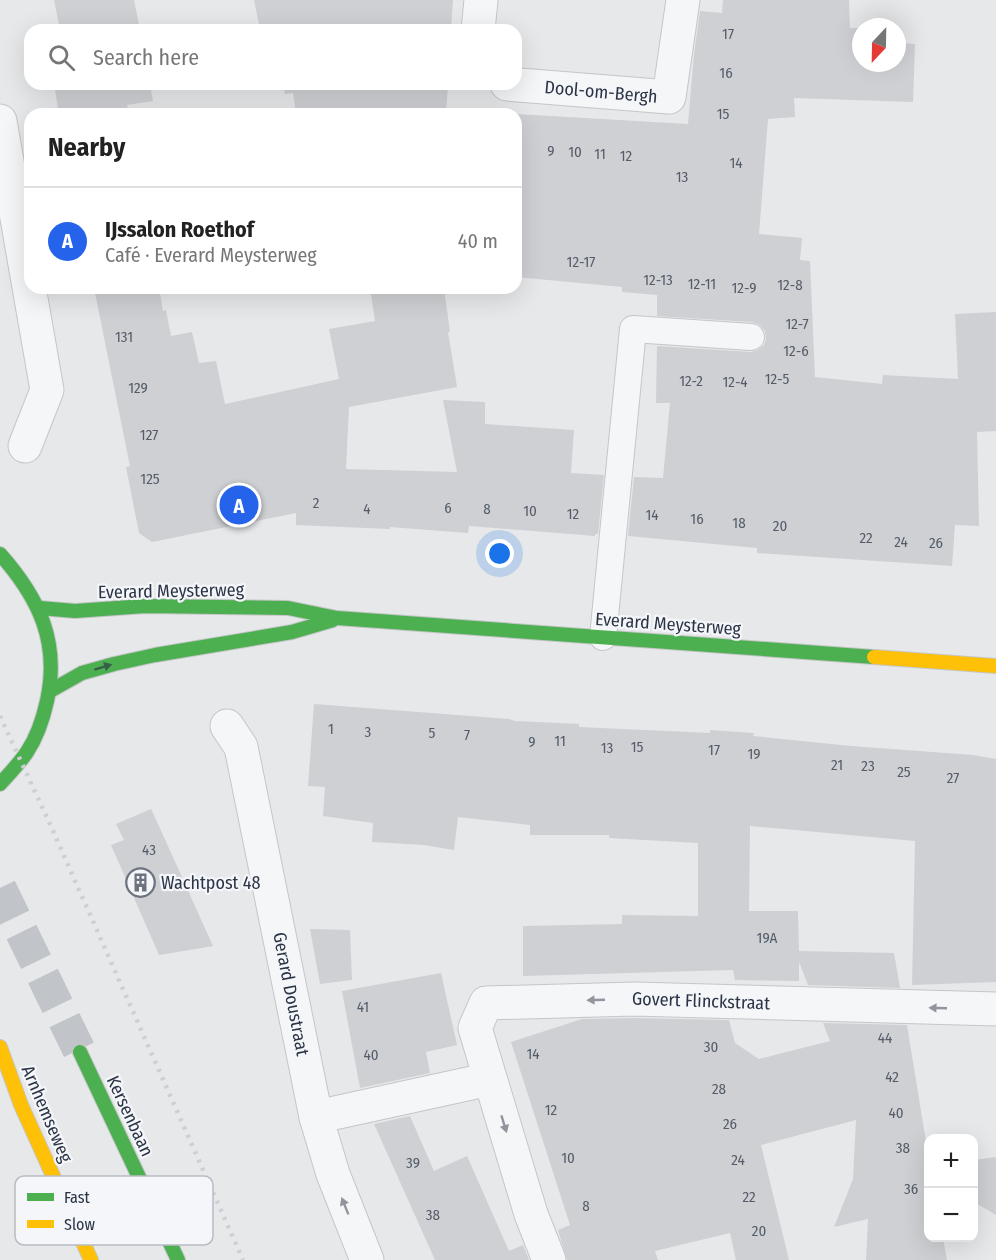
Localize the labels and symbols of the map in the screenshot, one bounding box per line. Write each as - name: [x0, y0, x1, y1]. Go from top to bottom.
- north arrow: [852, 18, 906, 72]
- house number: 17: [722, 25, 734, 43]
- house number: 16: [719, 64, 733, 82]
- street label: Dool-om-Bergh: [544, 76, 658, 108]
- house number: 15: [717, 105, 729, 123]
- house number: 9: [547, 142, 555, 160]
- house number: 10: [568, 143, 582, 161]
- house number: 11: [594, 145, 606, 163]
- house number: 12: [620, 147, 633, 165]
- house number: 14: [729, 154, 743, 172]
- house number: 13: [676, 168, 689, 186]
- house number: 12-17: [567, 253, 595, 271]
- house number: 12-13: [643, 271, 673, 289]
- house number: 12-11: [688, 275, 716, 293]
- house number: 12-8: [777, 276, 803, 294]
- house number: 12-9: [731, 279, 757, 297]
- house number: 12-7: [785, 315, 809, 333]
- house number: 131: [115, 328, 133, 346]
- house number: 12-6: [783, 342, 809, 360]
- house number: 12-5: [765, 370, 789, 388]
- house number: 12-2: [679, 372, 703, 390]
- house number: 12-4: [722, 373, 748, 391]
- house number: 129: [128, 379, 148, 397]
- house number: 127: [140, 426, 158, 444]
- house number: 125: [140, 470, 160, 488]
- pin: A: [220, 482, 258, 528]
- house number: 2: [313, 494, 320, 512]
- house number: 6: [444, 499, 452, 517]
- house number: 4: [363, 500, 371, 518]
- house number: 8: [483, 500, 491, 518]
- house number: 10: [523, 502, 537, 520]
- house number: 12: [567, 505, 580, 523]
- house number: 14: [645, 506, 659, 524]
- house number: 16: [690, 510, 704, 528]
- house number: 18: [732, 514, 746, 532]
- house number: 20: [773, 517, 787, 535]
- house number: 22: [859, 529, 873, 547]
- house number: 24: [894, 533, 908, 551]
- house number: 26: [929, 534, 943, 552]
- your location: [485, 539, 514, 568]
- street label: Everard Meysterweg: [98, 579, 245, 603]
- street label: Everard Meysterweg: [594, 608, 742, 640]
- one-way arrow: [94, 662, 112, 671]
- house number: 1: [328, 720, 334, 738]
- house number: 3: [365, 723, 372, 741]
- house number: 5: [429, 724, 436, 742]
- house number: 7: [464, 726, 470, 744]
- house number: 11: [554, 732, 566, 750]
- house number: 9: [528, 733, 536, 751]
- house number: 15: [631, 738, 643, 756]
- house number: 13: [601, 739, 614, 757]
- house number: 17: [708, 741, 720, 759]
- house number: 19: [747, 745, 761, 763]
- house number: 21: [831, 756, 843, 774]
- house number: 23: [861, 757, 875, 775]
- house number: 25: [897, 763, 911, 781]
- house number: 27: [947, 769, 959, 787]
- house number: 43: [142, 841, 156, 859]
- building icon: Wachtpost 48: [124, 867, 156, 899]
- place label: Wachtpost 48: [161, 872, 260, 894]
- house number: 19A: [757, 929, 778, 947]
- street label: Gerard Doustraat: [268, 930, 314, 1058]
- street label: Govert Flinckstraat: [632, 988, 771, 1014]
- one-way arrow: [586, 995, 605, 1005]
- house number: 41: [357, 998, 369, 1016]
- one-way arrow: [928, 1003, 947, 1013]
- house number: 44: [878, 1029, 892, 1047]
- house number: 30: [704, 1038, 718, 1056]
- house number: 14: [526, 1045, 540, 1063]
- house number: 40: [363, 1046, 379, 1064]
- street label: Arnhemseweg: [17, 1062, 77, 1166]
- house number: 42: [885, 1068, 899, 1086]
- street label: Kersenbaan: [102, 1072, 158, 1160]
- house number: 28: [712, 1080, 726, 1098]
- house number: 12: [545, 1101, 558, 1119]
- house number: 40: [888, 1104, 904, 1122]
- one-way arrow: [500, 1115, 509, 1133]
- house number: 26: [723, 1115, 737, 1133]
- house number: 38: [896, 1139, 910, 1157]
- house number: 10: [561, 1149, 575, 1167]
- house number: 24: [731, 1151, 745, 1169]
- house number: 39: [406, 1154, 420, 1172]
- legend: [15, 1176, 213, 1245]
- house number: 36: [904, 1180, 918, 1198]
- text: Fast: [64, 1188, 91, 1207]
- house number: 22: [742, 1188, 756, 1206]
- one-way arrow: [340, 1196, 350, 1214]
- house number: 8: [582, 1197, 590, 1215]
- house number: 38: [426, 1206, 440, 1224]
- text: Slow: [64, 1215, 95, 1234]
- house number: 20: [752, 1222, 766, 1240]

